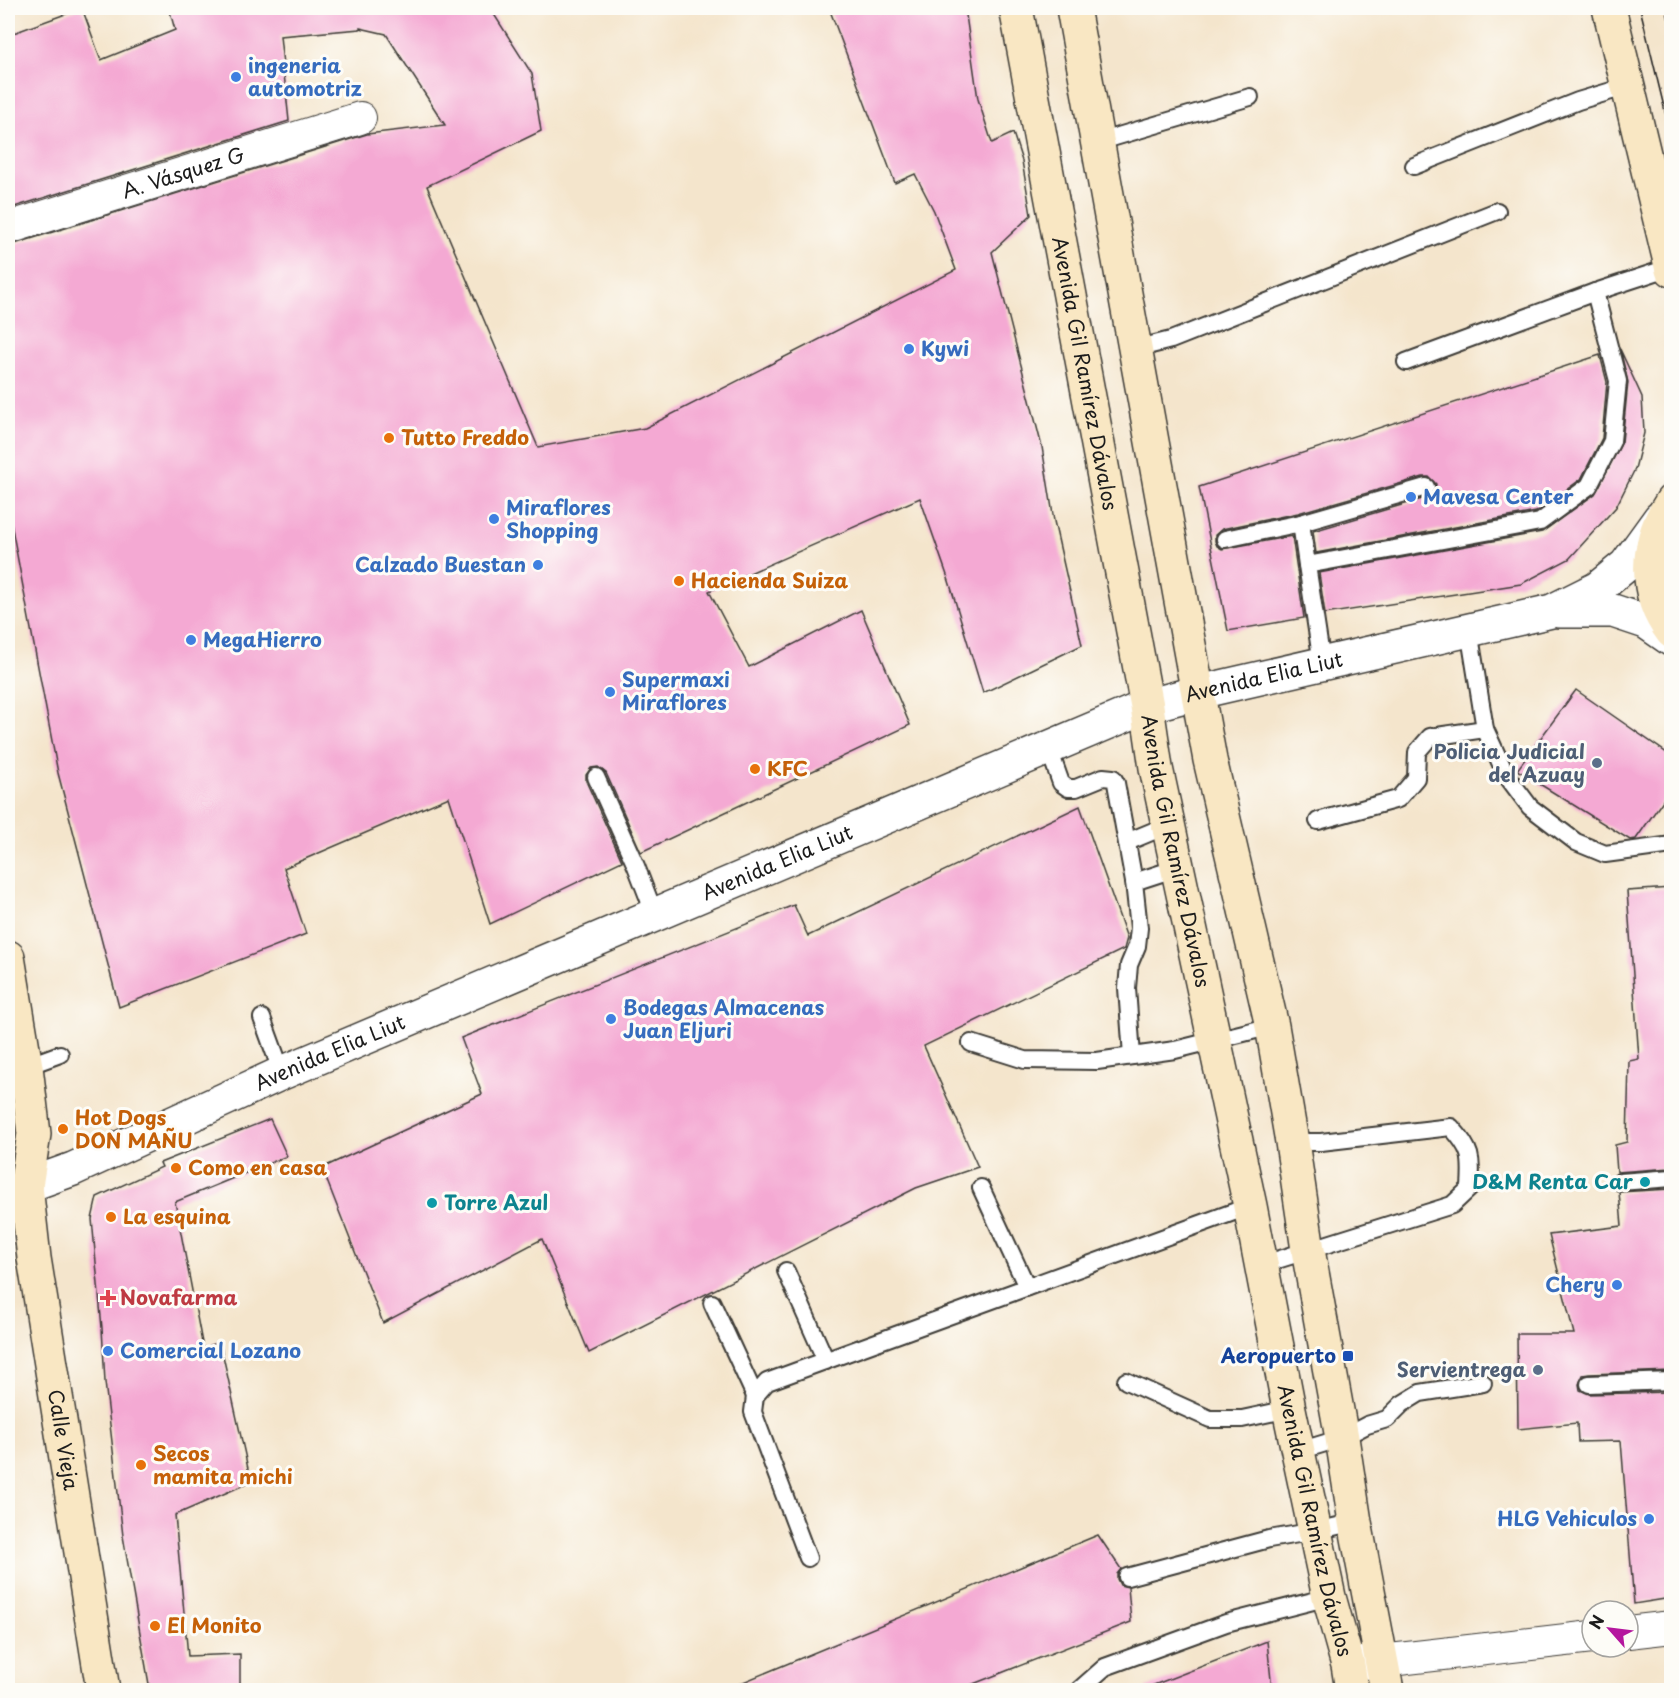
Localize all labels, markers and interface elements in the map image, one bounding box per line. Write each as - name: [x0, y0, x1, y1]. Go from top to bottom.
- place label: ingeneria automotriz: [248, 50, 362, 103]
- marker: ingeneria automotriz: [229, 70, 243, 84]
- street label: A. Vásquez G: [118, 139, 249, 206]
- street label: Avenida Gil Ramírez Dávalos: [1045, 234, 1126, 513]
- place label: Kywi: [921, 333, 969, 363]
- marker: Kywi: [902, 342, 916, 356]
- place label: Tutto Freddo: [401, 422, 529, 452]
- marker: Tutto Freddo: [382, 431, 396, 445]
- place label: Mavesa Center: [1423, 481, 1574, 511]
- marker: Mavesa Center: [1404, 490, 1418, 504]
- place label: Miraflores Shopping: [506, 492, 611, 545]
- marker: Miraflores Shopping: [487, 512, 501, 526]
- place label: Calzado Buestan: [355, 549, 526, 579]
- marker: Calzado Buestan: [531, 558, 545, 572]
- place label: Hacienda Suiza: [691, 565, 848, 595]
- marker: Hacienda Suiza: [672, 574, 686, 588]
- place label: MegaHierro: [203, 624, 322, 654]
- marker: MegaHierro: [184, 633, 198, 647]
- street label: Avenida Elia Liut: [1181, 643, 1346, 709]
- place label: Supermaxi Miraflores: [622, 664, 730, 717]
- marker: Supermaxi Miraflores: [603, 685, 617, 699]
- street label: Avenida Gil Ramírez Dávalos: [1134, 712, 1219, 990]
- place label: Policia Judicial del Azuay: [1434, 736, 1585, 789]
- place label: KFC: [767, 753, 808, 783]
- marker: Policia Judicial del Azuay: [1590, 756, 1604, 770]
- marker: KFC: [748, 762, 762, 776]
- street label: Avenida Elia Liut: [697, 817, 857, 907]
- place label: Bodegas Almacenas Juan Eljuri: [623, 992, 824, 1045]
- street label: Avenida Elia Liut: [249, 1006, 410, 1098]
- marker: Bodegas Almacenas Juan Eljuri: [604, 1012, 618, 1026]
- place label: Hot Dogs DON MAÑU: [75, 1102, 192, 1155]
- marker: Hot Dogs DON MAÑU: [56, 1122, 70, 1136]
- place label: Como en casa: [188, 1152, 327, 1182]
- marker: Como en casa: [169, 1161, 183, 1175]
- place label: D&M Renta Car: [1472, 1166, 1634, 1196]
- marker: D&M Renta Car: [1638, 1175, 1652, 1189]
- place label: Torre Azul: [444, 1187, 548, 1217]
- marker: Torre Azul: [425, 1196, 439, 1210]
- place label: La esquina: [123, 1201, 231, 1231]
- marker: La esquina: [104, 1210, 118, 1224]
- place label: Chery: [1545, 1269, 1605, 1299]
- marker: Chery: [1610, 1278, 1624, 1292]
- place label: Novafarma: [120, 1282, 238, 1312]
- marker: Novafarma: [101, 1291, 115, 1305]
- place label: Comercial Lozano: [120, 1335, 301, 1365]
- place label: Aeropuerto: [1220, 1340, 1336, 1370]
- marker: Comercial Lozano: [101, 1344, 115, 1358]
- marker: Aeropuerto: [1341, 1349, 1355, 1363]
- place label: Servientrega: [1397, 1354, 1526, 1384]
- marker: Servientrega: [1531, 1363, 1545, 1377]
- street label: Avenida Gil Ramírez Dávalos: [1271, 1382, 1361, 1660]
- street label: Calle Vieja: [41, 1387, 87, 1493]
- place label: Secos mamita michi: [153, 1438, 293, 1491]
- marker: Secos mamita michi: [134, 1458, 148, 1472]
- place label: HLG Vehiculos: [1497, 1503, 1637, 1533]
- marker: HLG Vehiculos: [1642, 1512, 1656, 1526]
- north arrow: [1580, 1599, 1640, 1659]
- place label: El Monito: [167, 1610, 262, 1640]
- text: N: [1582, 1610, 1609, 1633]
- marker: El Monito: [148, 1619, 162, 1633]

